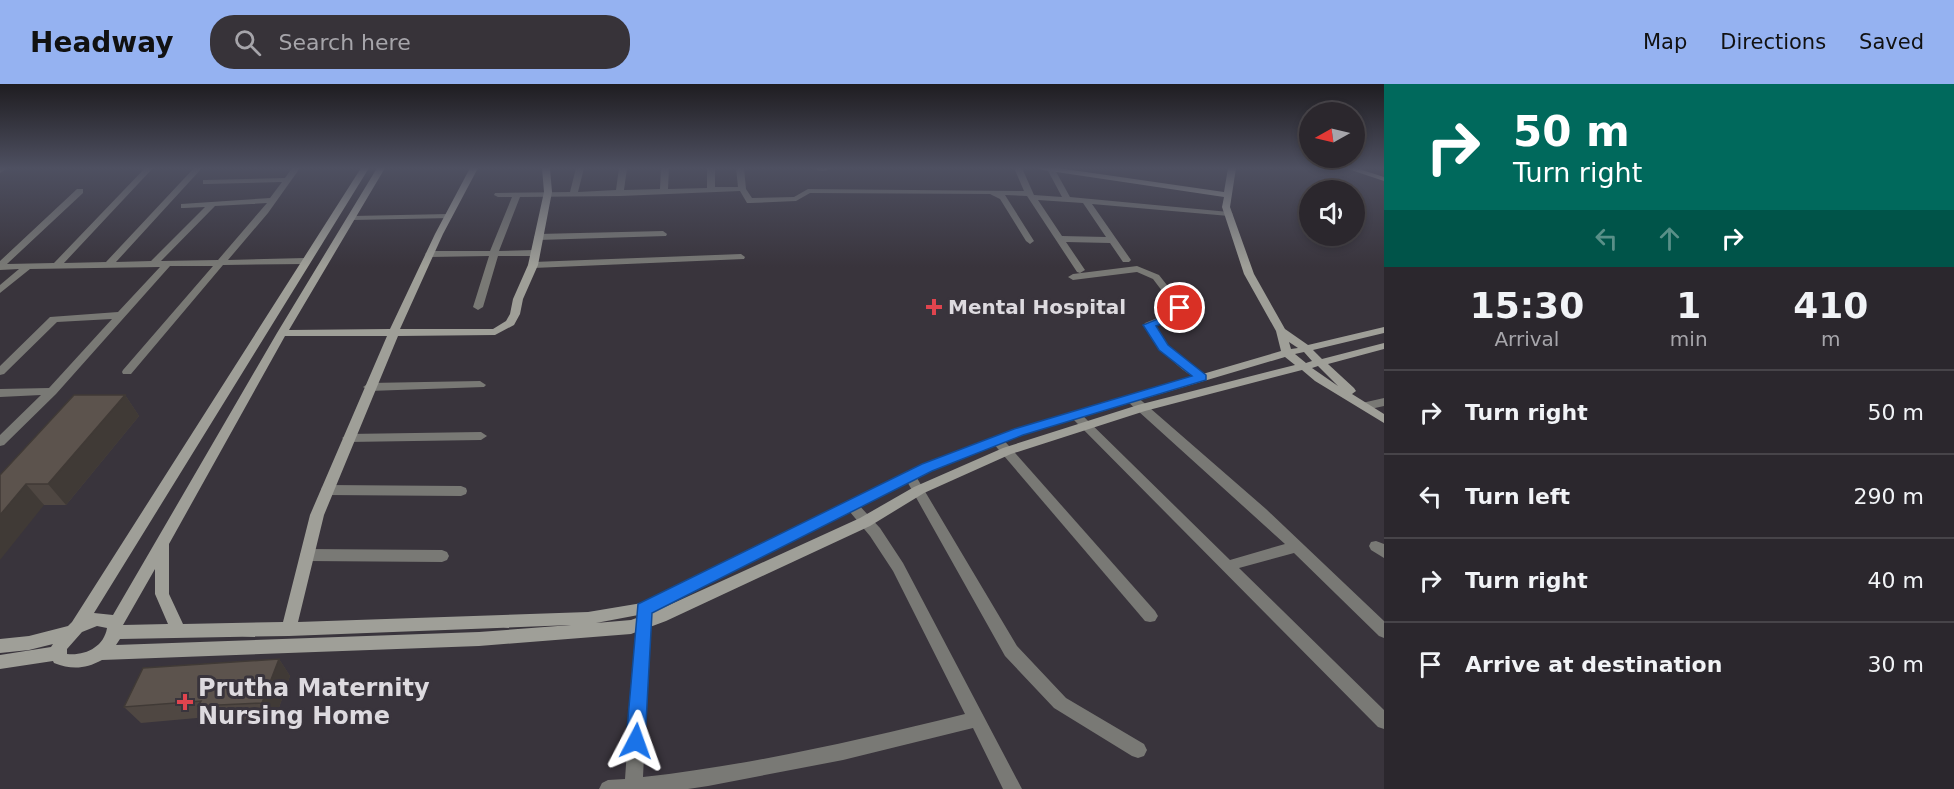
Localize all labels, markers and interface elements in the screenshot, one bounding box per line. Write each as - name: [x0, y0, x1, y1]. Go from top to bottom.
- search box: [210, 15, 630, 69]
- text: Headway: [30, 26, 174, 59]
- icon: search: [231, 26, 264, 59]
- text: Search here: [279, 30, 411, 55]
- text: Map: [1643, 30, 1687, 54]
- text: Directions: [1720, 30, 1826, 54]
- text: Saved: [1859, 30, 1924, 54]
- north arrow: [1299, 102, 1365, 168]
- map controls: [1299, 102, 1365, 246]
- text: 50 m: [1513, 107, 1630, 156]
- icon: right: [1414, 108, 1492, 186]
- text: Turn right: [1513, 157, 1642, 188]
- button: sound: [1299, 180, 1365, 246]
- icon: left: [1590, 222, 1623, 255]
- icon: ahead: [1653, 222, 1686, 255]
- icon: right: [1716, 222, 1749, 255]
- pin: [1154, 282, 1205, 333]
- text: 15:30: [1470, 285, 1584, 326]
- text: 1: [1676, 285, 1701, 326]
- text: 410: [1793, 285, 1868, 326]
- icon: arrive: [1163, 291, 1196, 324]
- place label: Mental Hospital: [948, 295, 1126, 319]
- marker: Mental Hospital: [925, 298, 943, 316]
- text: Arrival: [1494, 327, 1559, 351]
- text: min: [1670, 327, 1708, 351]
- text: m: [1821, 327, 1841, 351]
- icon: right: [1414, 396, 1447, 429]
- text: Turn right: [1465, 400, 1588, 425]
- text: 50 m: [1868, 400, 1924, 425]
- icon: left: [1414, 480, 1447, 513]
- text: Turn left: [1465, 484, 1570, 509]
- text: 290 m: [1854, 484, 1924, 509]
- icon: right: [1414, 564, 1447, 597]
- text: Turn right: [1465, 568, 1588, 593]
- text: 40 m: [1868, 568, 1924, 593]
- icon: arrive: [1414, 648, 1447, 681]
- text: Arrive at destination: [1465, 652, 1722, 677]
- text: 30 m: [1868, 652, 1924, 677]
- place label: Prutha Maternity Nursing Home: [198, 674, 430, 730]
- marker: Prutha Maternity Nursing Home: [176, 693, 194, 711]
- position arrow: [604, 709, 668, 773]

